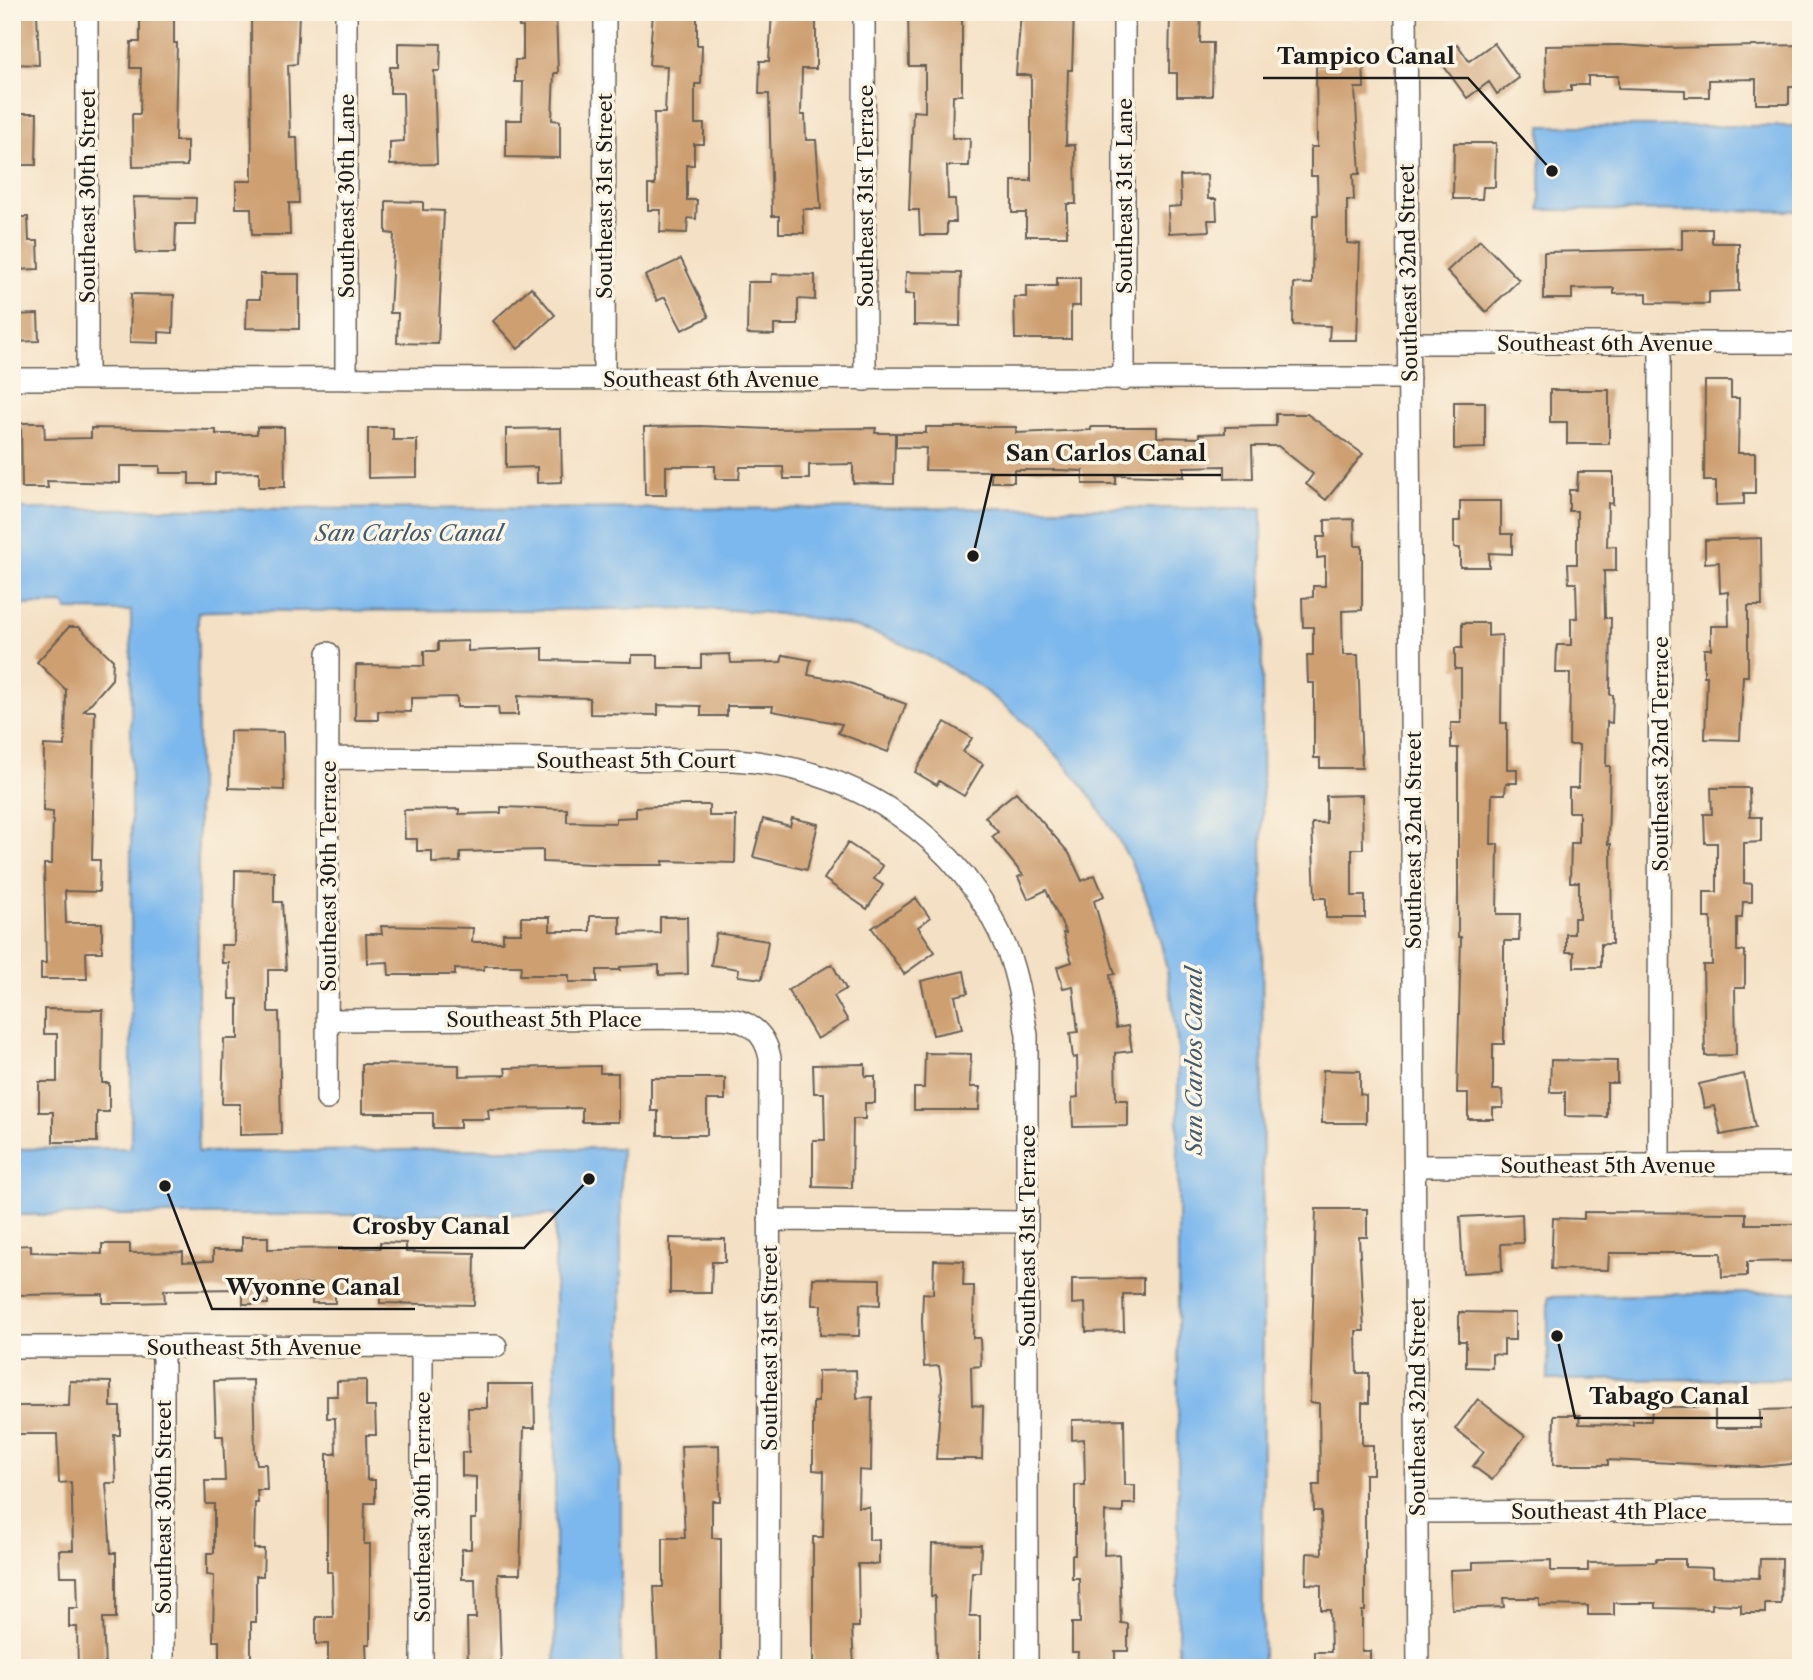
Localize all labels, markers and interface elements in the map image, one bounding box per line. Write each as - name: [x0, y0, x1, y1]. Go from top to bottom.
- callout: Tampico Canal: [1263, 34, 1468, 78]
- text: Tampico Canal: [1277, 42, 1455, 70]
- street label: Southeast 31st Terrace: [853, 85, 878, 307]
- street label: Southeast 30th Street: [75, 88, 100, 303]
- street label: Southeast 31st Street: [592, 93, 617, 299]
- street label: Southeast 30th Lane: [334, 94, 359, 298]
- street label: Southeast 31st Lane: [1112, 98, 1137, 294]
- street label: Southeast 32nd Street: [1394, 163, 1422, 382]
- street label: Southeast 6th Avenue: [1497, 331, 1713, 356]
- street label: Southeast 6th Avenue: [603, 367, 819, 392]
- callout: San Carlos Canal: [992, 431, 1221, 475]
- text: San Carlos Canal: [1006, 439, 1206, 467]
- water label: San Carlos Canal: [313, 519, 506, 547]
- street label: Southeast 32nd Terrace: [1648, 636, 1673, 872]
- street label: Southeast 32nd Street: [1401, 730, 1426, 949]
- street label: Southeast 5th Court: [536, 748, 736, 773]
- street label: Southeast 30th Terrace: [316, 760, 341, 992]
- water label: San Carlos Canal: [1180, 964, 1208, 1157]
- street label: Southeast 5th Place: [446, 1007, 642, 1032]
- street label: Southeast 31st Terrace: [1015, 1125, 1040, 1347]
- street label: Southeast 5th Avenue: [1500, 1153, 1716, 1178]
- callout: Crosby Canal: [338, 1204, 524, 1248]
- text: Crosby Canal: [352, 1212, 510, 1240]
- street label: Southeast 31st Street: [757, 1245, 782, 1451]
- callout: Wyonne Canal: [212, 1265, 415, 1309]
- text: Wyonne Canal: [225, 1273, 400, 1301]
- street label: Southeast 32nd Street: [1405, 1297, 1430, 1516]
- street label: Southeast 5th Avenue: [146, 1335, 362, 1360]
- callout: Tabago Canal: [1575, 1374, 1763, 1418]
- text: Tabago Canal: [1589, 1382, 1749, 1410]
- street label: Southeast 30th Terrace: [410, 1391, 435, 1623]
- street label: Southeast 30th Street: [151, 1399, 176, 1614]
- street label: Southeast 4th Place: [1511, 1499, 1707, 1524]

